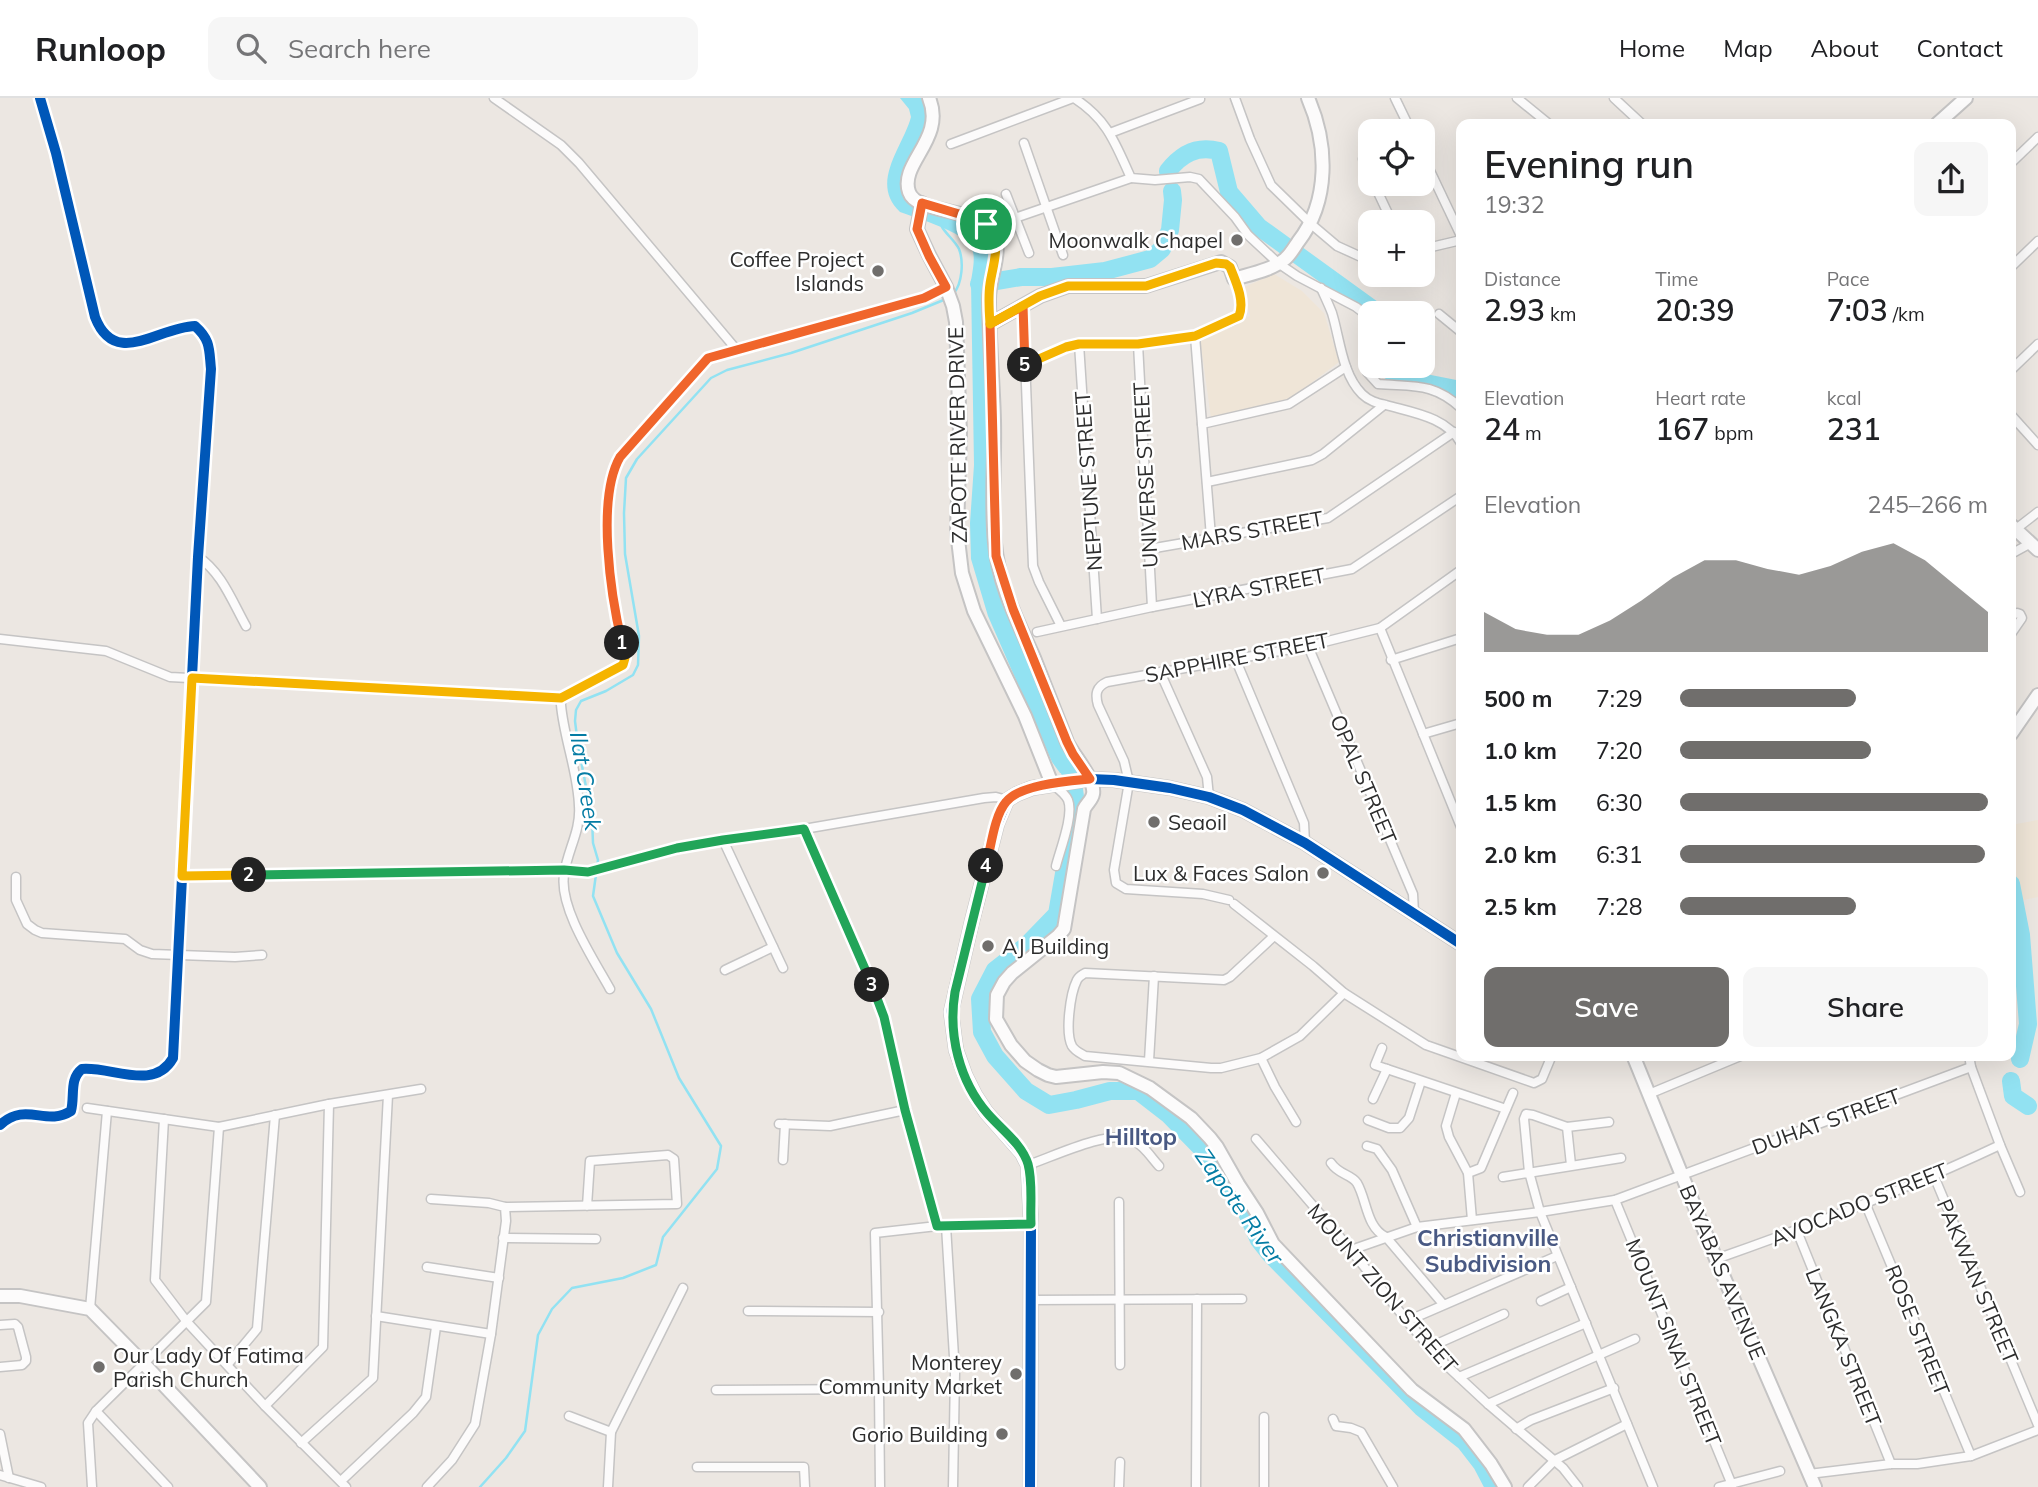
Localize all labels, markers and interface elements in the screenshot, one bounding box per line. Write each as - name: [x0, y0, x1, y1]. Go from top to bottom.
- search box: [208, 17, 698, 80]
- text: Runloop: [35, 28, 166, 69]
- icon: search: [232, 29, 270, 67]
- text: Search here: [288, 32, 431, 65]
- text: Home: [1619, 33, 1685, 63]
- text: Map: [1723, 33, 1773, 63]
- text: About: [1811, 33, 1879, 63]
- text: Contact: [1917, 33, 2003, 63]
- map controls: [1358, 119, 1435, 378]
- button: locate: [1358, 119, 1435, 196]
- text: Evening run: [1484, 140, 1694, 188]
- button: share: [1914, 142, 1988, 216]
- text: 19:32: [1484, 190, 1544, 219]
- pin: [956, 194, 1016, 254]
- icon: arrive: [967, 205, 1005, 243]
- button: +: [1358, 210, 1435, 287]
- place label: Moonwalk Chapel: [1049, 227, 1223, 253]
- marker: Moonwalk Chapel: [1229, 232, 1245, 248]
- place label: Coffee Project Islands: [729, 246, 864, 296]
- marker: Coffee Project Islands: [870, 263, 886, 279]
- text: Distance: [1484, 267, 1561, 291]
- text: Time: [1655, 267, 1698, 291]
- text: Pace: [1827, 267, 1870, 291]
- text: 2.93: [1484, 291, 1545, 329]
- text: 20:39: [1655, 291, 1734, 329]
- text: 7:03: [1827, 291, 1888, 329]
- button: −: [1358, 301, 1435, 378]
- text: km: [1545, 302, 1577, 326]
- text: /km: [1888, 302, 1925, 326]
- street label: ZAPOTE RIVER DRIVE: [942, 326, 972, 544]
- pin: 5: [1007, 348, 1042, 382]
- text: 5: [1019, 352, 1030, 376]
- street label: UNIVERSE STREET: [1127, 381, 1163, 569]
- text: Elevation: [1484, 386, 1564, 410]
- text: Heart rate: [1655, 386, 1746, 410]
- text: kcal: [1827, 386, 1861, 410]
- street label: NEPTUNE STREET: [1069, 390, 1107, 572]
- text: 24: [1484, 410, 1520, 448]
- text: 167: [1655, 410, 1709, 448]
- text: 231: [1827, 410, 1881, 448]
- text: m: [1520, 421, 1542, 445]
- text: bpm: [1709, 421, 1754, 445]
- text: Elevation: [1484, 490, 1581, 519]
- text: 245–266 m: [1867, 490, 1988, 519]
- street label: MARS STREET: [1179, 505, 1325, 555]
- street label: LYRA STREET: [1191, 561, 1328, 613]
- pin: 1: [604, 626, 640, 660]
- street label: SAPPHIRE STREET: [1143, 626, 1331, 688]
- text: 1: [616, 630, 627, 654]
- text: 500 m: [1484, 684, 1552, 713]
- text: 7:29: [1596, 684, 1643, 713]
- street label: OPAL STREET: [1325, 710, 1403, 848]
- water label: Ilat Creek: [564, 729, 608, 834]
- text: 1.0 km: [1484, 736, 1557, 765]
- text: 7:20: [1596, 736, 1643, 765]
- text: 1.5 km: [1484, 788, 1557, 817]
- text: 6:30: [1596, 788, 1643, 817]
- place label: Seaoil: [1168, 809, 1227, 835]
- marker: Seaoil: [1146, 814, 1162, 830]
- text: 2.0 km: [1484, 840, 1557, 869]
- text: 6:31: [1596, 840, 1643, 869]
- pin: 4: [968, 848, 1004, 884]
- text: 4: [980, 853, 991, 877]
- pin: 2: [232, 858, 266, 892]
- place label: Lux & Faces Salon: [1133, 860, 1309, 886]
- text: 2: [243, 862, 254, 886]
- marker: Lux & Faces Salon: [1315, 865, 1331, 881]
- text: 2.5 km: [1484, 892, 1557, 921]
- text: 7:28: [1596, 892, 1643, 921]
- place label: AJ Building: [1002, 933, 1109, 959]
- marker: AJ Building: [980, 938, 996, 954]
- button: Save: [1484, 967, 1729, 1047]
- button: Share: [1743, 967, 1988, 1047]
- pin: 3: [854, 968, 890, 1002]
- text: 3: [866, 972, 877, 996]
- street label: DUHAT STREET: [1748, 1082, 1904, 1160]
- district label: Hilltop: [1105, 1122, 1177, 1151]
- water label: Zapote River: [1189, 1142, 1291, 1271]
- street label: AVOCADO STREET: [1767, 1156, 1952, 1251]
- street label: BAYABAS AVENUE: [1674, 1181, 1772, 1363]
- street label: PAKWAN STREET: [1932, 1195, 2025, 1368]
- street label: MOUNT ZION STREET: [1302, 1198, 1464, 1378]
- district label: Christianville Subdivision: [1417, 1223, 1559, 1278]
- street label: MOUNT SINAI STREET: [1621, 1235, 1728, 1450]
- street label: ROSE STREET: [1880, 1261, 1956, 1399]
- street label: LANGKA STREET: [1800, 1264, 1888, 1430]
- place label: Our Lady Of Fatima Parish Church: [113, 1342, 304, 1392]
- place label: Monterey Community Market: [818, 1349, 1002, 1399]
- marker: Our Lady Of Fatima Parish Church: [91, 1359, 107, 1375]
- marker: Monterey Community Market: [1008, 1366, 1024, 1382]
- place label: Gorio Building: [852, 1421, 988, 1447]
- marker: Gorio Building: [994, 1426, 1010, 1442]

